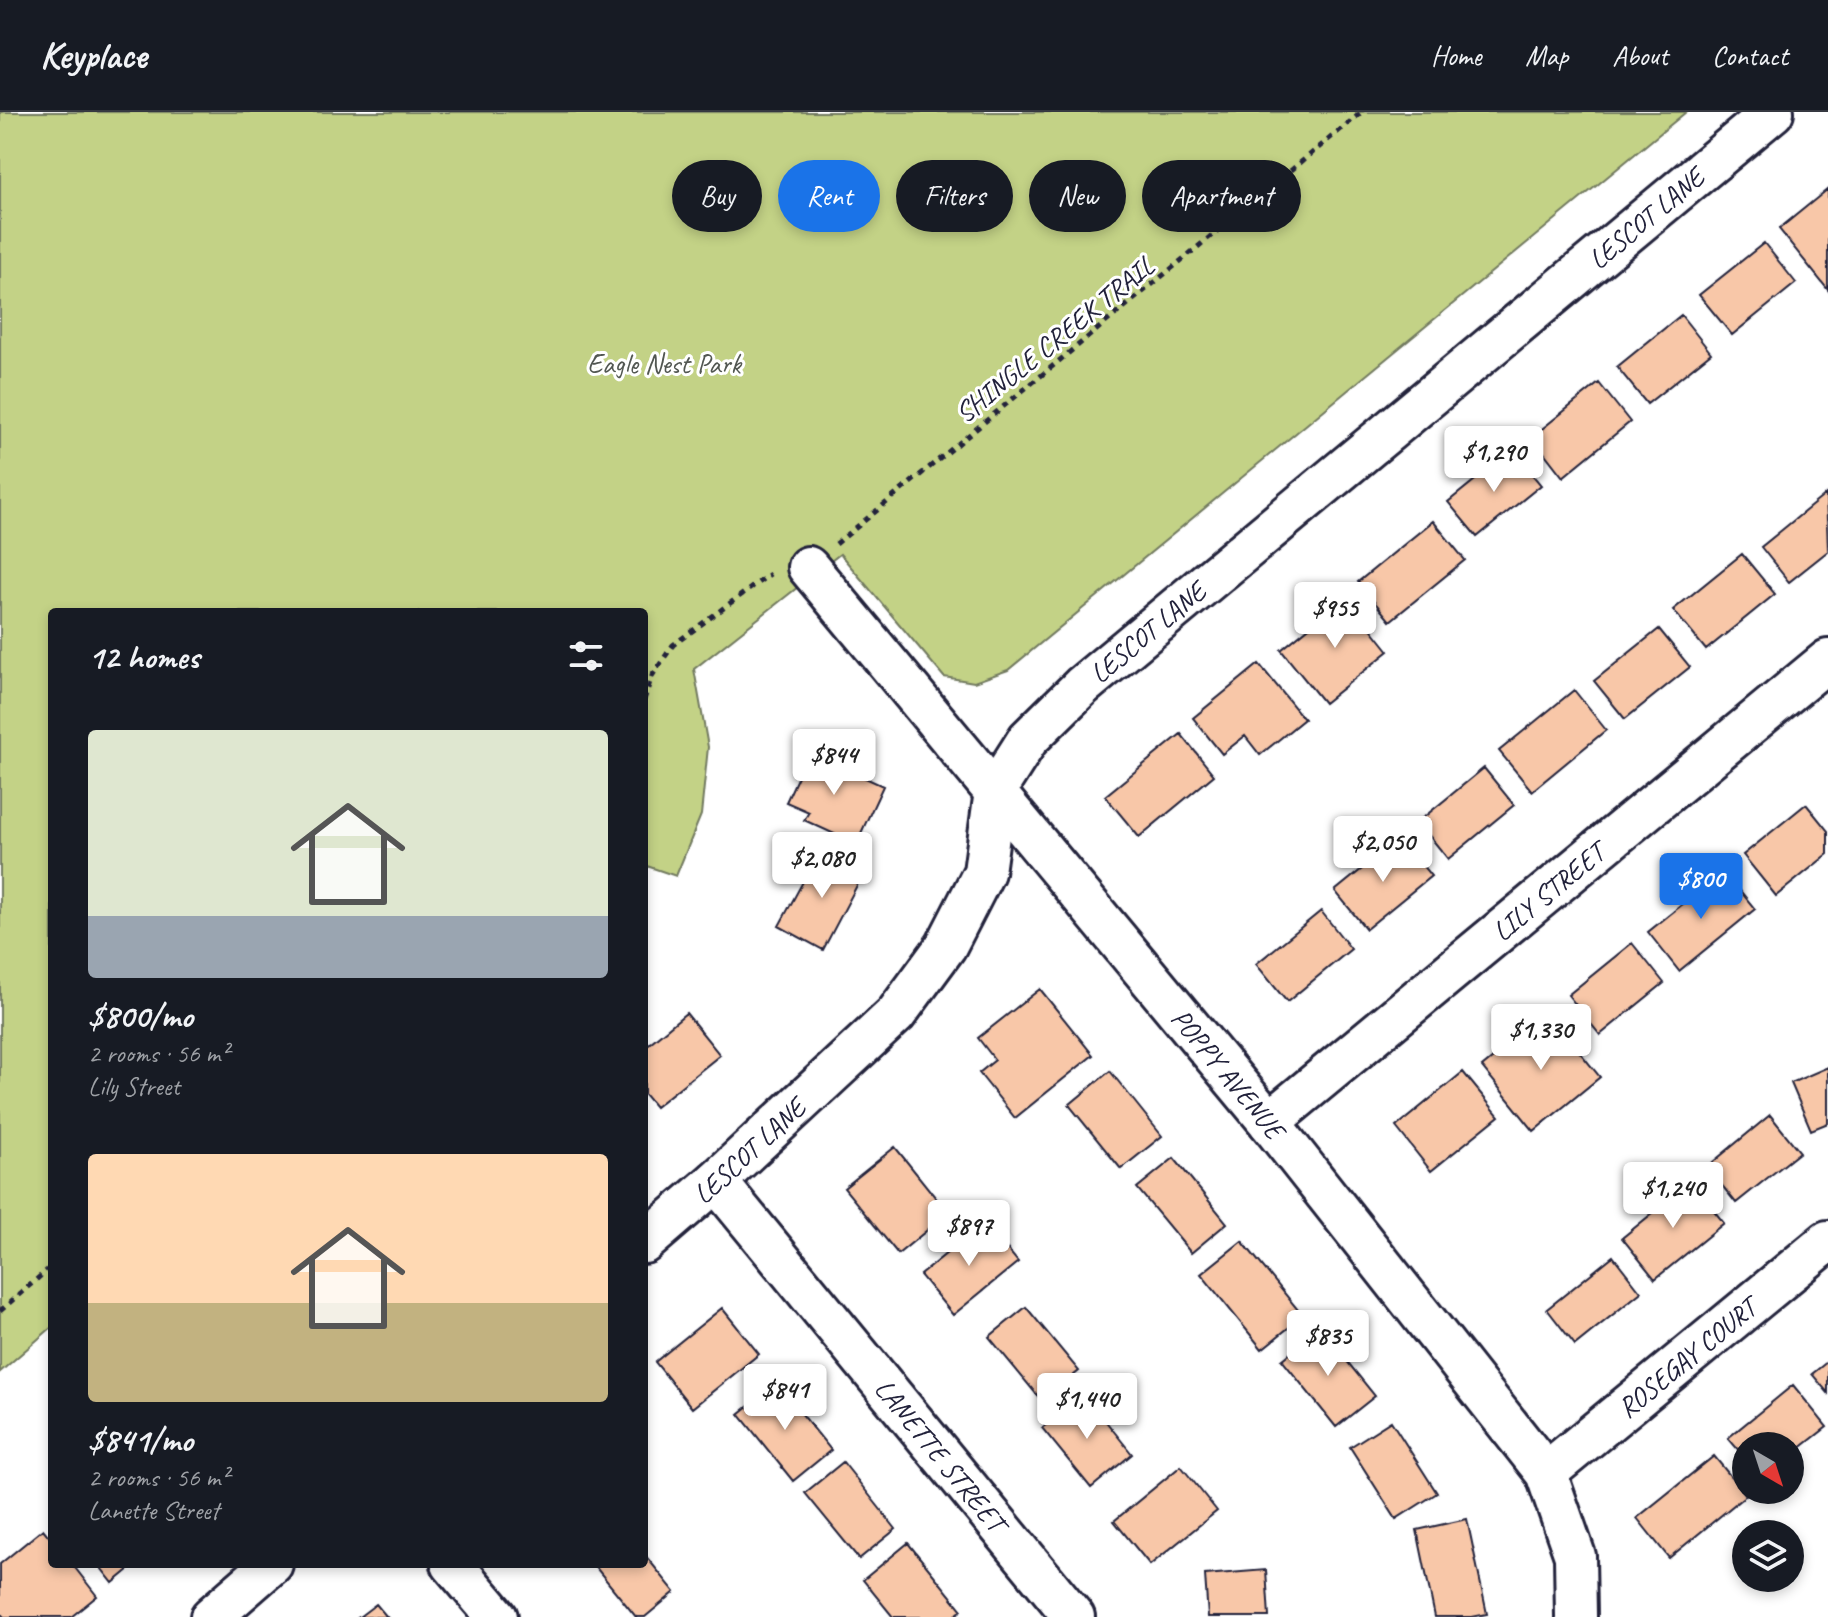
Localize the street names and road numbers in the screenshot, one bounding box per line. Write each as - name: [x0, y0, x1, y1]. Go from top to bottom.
- street label: LESCOT LANE: [1581, 158, 1714, 276]
- street label: SHINGLE CREEK TRAIL: [948, 248, 1161, 430]
- street label: LESCOT LANE: [1083, 572, 1215, 690]
- street label: LILY STREET: [1485, 831, 1616, 948]
- street label: POPPY AVENUE: [1164, 1001, 1295, 1149]
- street label: LESCOT LANE: [686, 1088, 815, 1211]
- street label: ROSEGAY COURT: [1610, 1286, 1768, 1425]
- street label: LANETTE STREET: [867, 1372, 1018, 1544]

